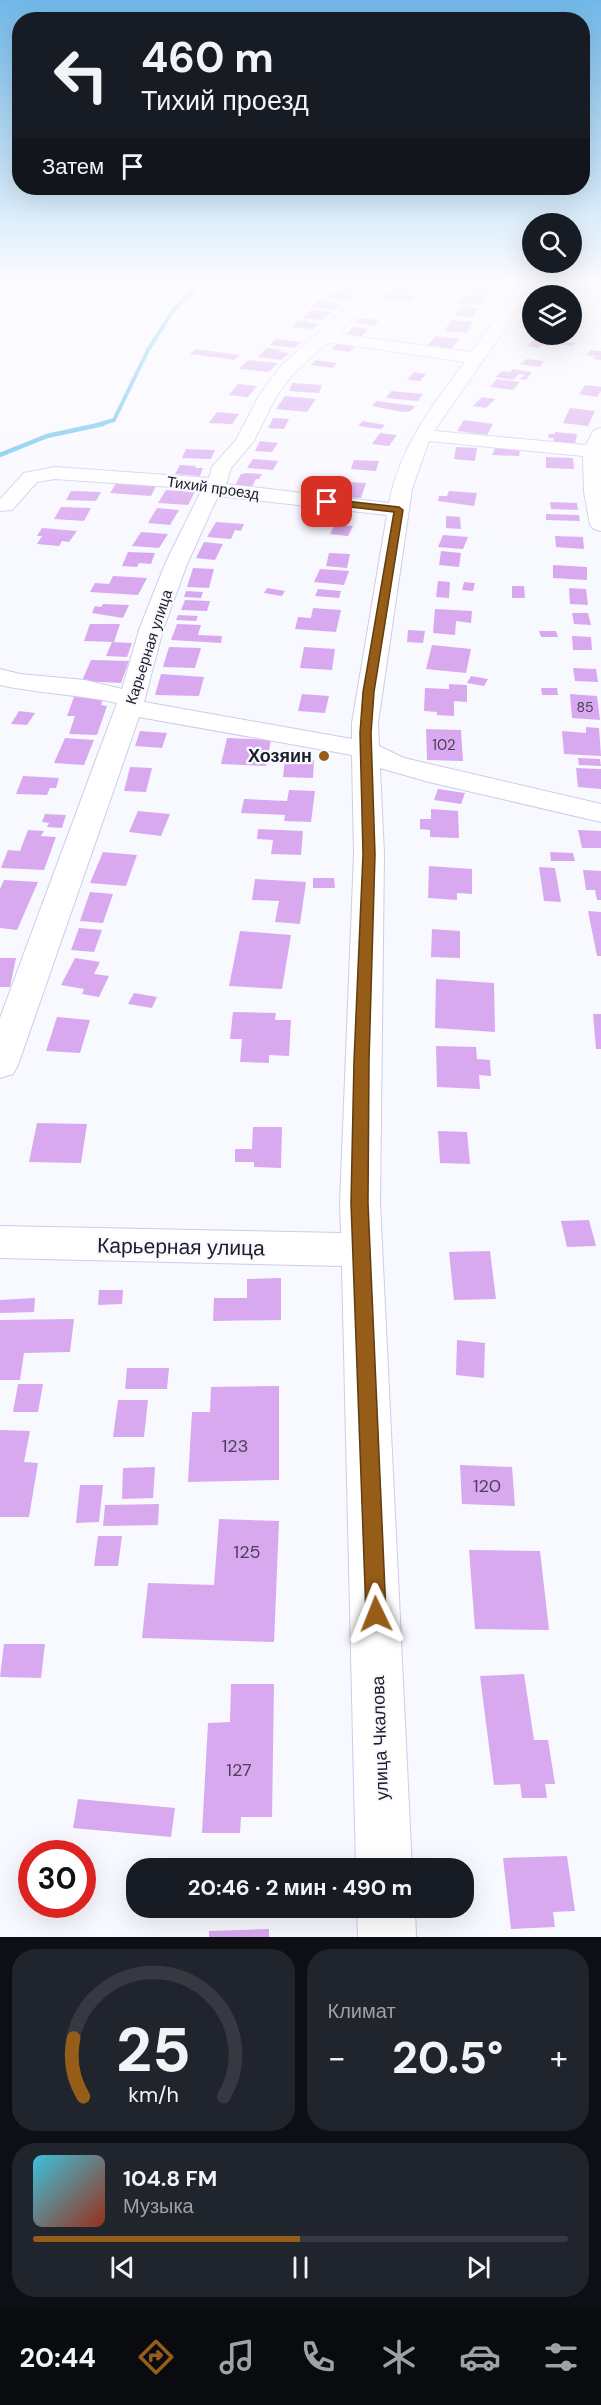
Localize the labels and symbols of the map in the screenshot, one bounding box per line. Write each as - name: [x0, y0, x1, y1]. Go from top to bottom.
- street label: Тихий проезд: [165, 472, 261, 504]
- pin: [301, 476, 352, 527]
- street label: Карьерная улица: [121, 586, 177, 707]
- house number: 85: [576, 698, 594, 716]
- house number: 102: [432, 735, 456, 755]
- place label: Хозяин: [248, 744, 312, 768]
- marker: Хозяин: [317, 749, 331, 763]
- street label: Карьерная улица: [97, 1232, 265, 1262]
- house number: 123: [222, 1434, 248, 1458]
- house number: 120: [473, 1474, 501, 1498]
- house number: 125: [234, 1540, 260, 1564]
- position arrow: [344, 1582, 408, 1646]
- street label: улица Чкалова: [366, 1674, 394, 1801]
- house number: 127: [226, 1758, 252, 1782]
- speed limit sign: 30: [18, 1840, 96, 1918]

